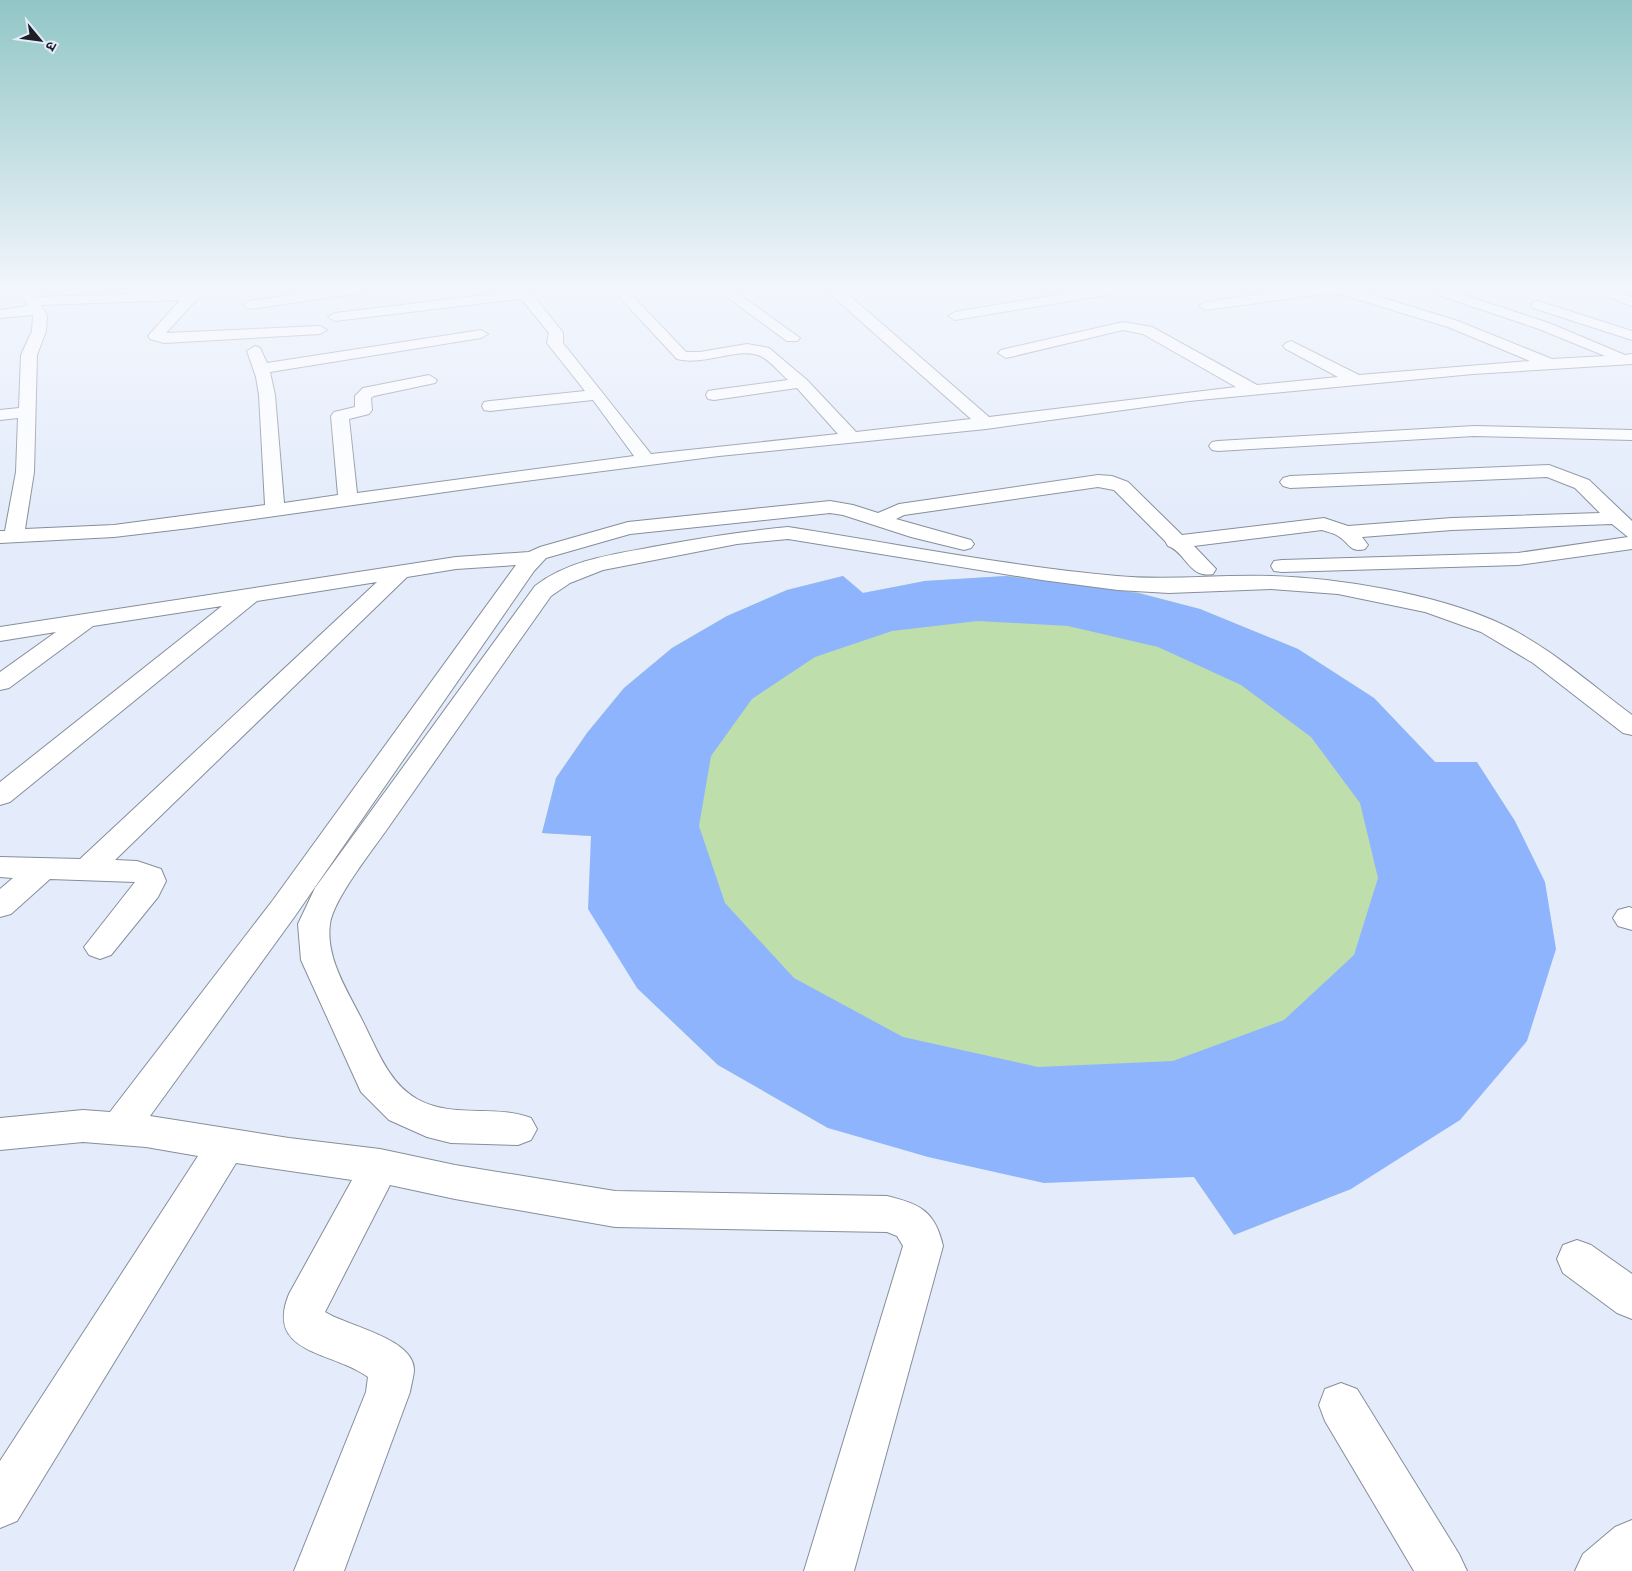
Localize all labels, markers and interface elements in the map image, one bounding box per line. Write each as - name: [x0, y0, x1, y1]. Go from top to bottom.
- north arrow: [15, 15, 65, 65]
- text: उ: [40, 38, 63, 56]

